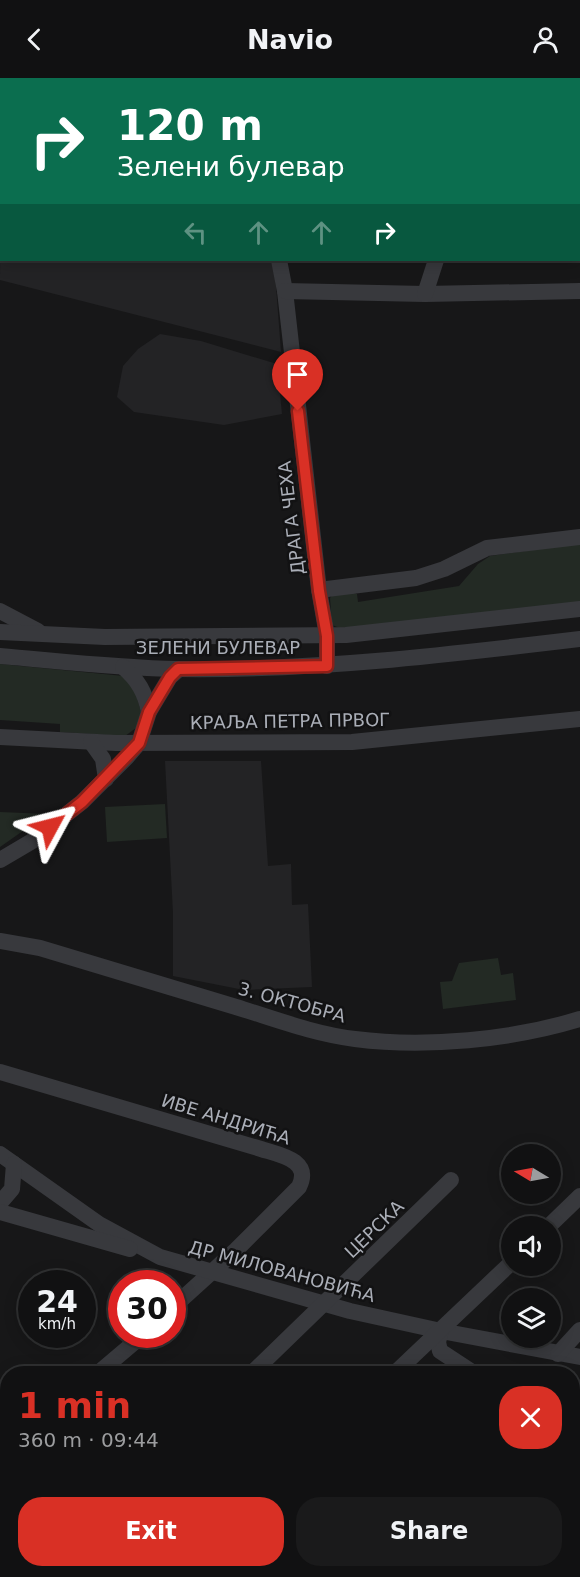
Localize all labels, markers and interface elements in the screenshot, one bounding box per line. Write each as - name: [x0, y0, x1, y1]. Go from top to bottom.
- icon: back: [18, 23, 51, 56]
- icon: person: [529, 23, 562, 56]
- text: Navio: [247, 24, 333, 55]
- text: 120 m: [117, 101, 263, 150]
- icon: right: [18, 102, 96, 180]
- text: Зелени булевар: [117, 151, 345, 182]
- icon: left: [179, 216, 212, 249]
- icon: ahead: [242, 216, 275, 249]
- icon: ahead: [305, 216, 338, 249]
- icon: right: [368, 216, 401, 249]
- pin: [272, 349, 323, 411]
- icon: arrive: [281, 358, 314, 391]
- street label: ДРАГА ЧЕХА: [274, 459, 308, 576]
- street label: ЗЕЛЕНИ БУЛЕВАР: [136, 637, 300, 658]
- street label: КРАЉА ПЕТРА ПРВОГ: [190, 709, 390, 733]
- position arrow: [18, 795, 82, 859]
- street label: 3. ОКТОБРА: [236, 978, 349, 1027]
- street label: ИВЕ АНДРИЋА: [159, 1089, 294, 1149]
- north arrow: [501, 1144, 561, 1204]
- map controls: [501, 1144, 561, 1348]
- street label: ЦЕРСКА: [340, 1195, 408, 1262]
- button: sound: [501, 1216, 561, 1276]
- street label: ДР МИЛОВАНОВИЋА: [187, 1236, 378, 1306]
- speed limit sign: 30: [108, 1270, 186, 1348]
- text: 24: [36, 1284, 78, 1319]
- button: layers: [501, 1288, 561, 1348]
- text: km/h: [38, 1315, 76, 1333]
- text: 1 min: [18, 1385, 131, 1426]
- button: close: [499, 1386, 562, 1449]
- text: 360 m · 09:44: [18, 1428, 159, 1452]
- button: Exit: [18, 1497, 284, 1566]
- button: Share: [296, 1497, 562, 1566]

